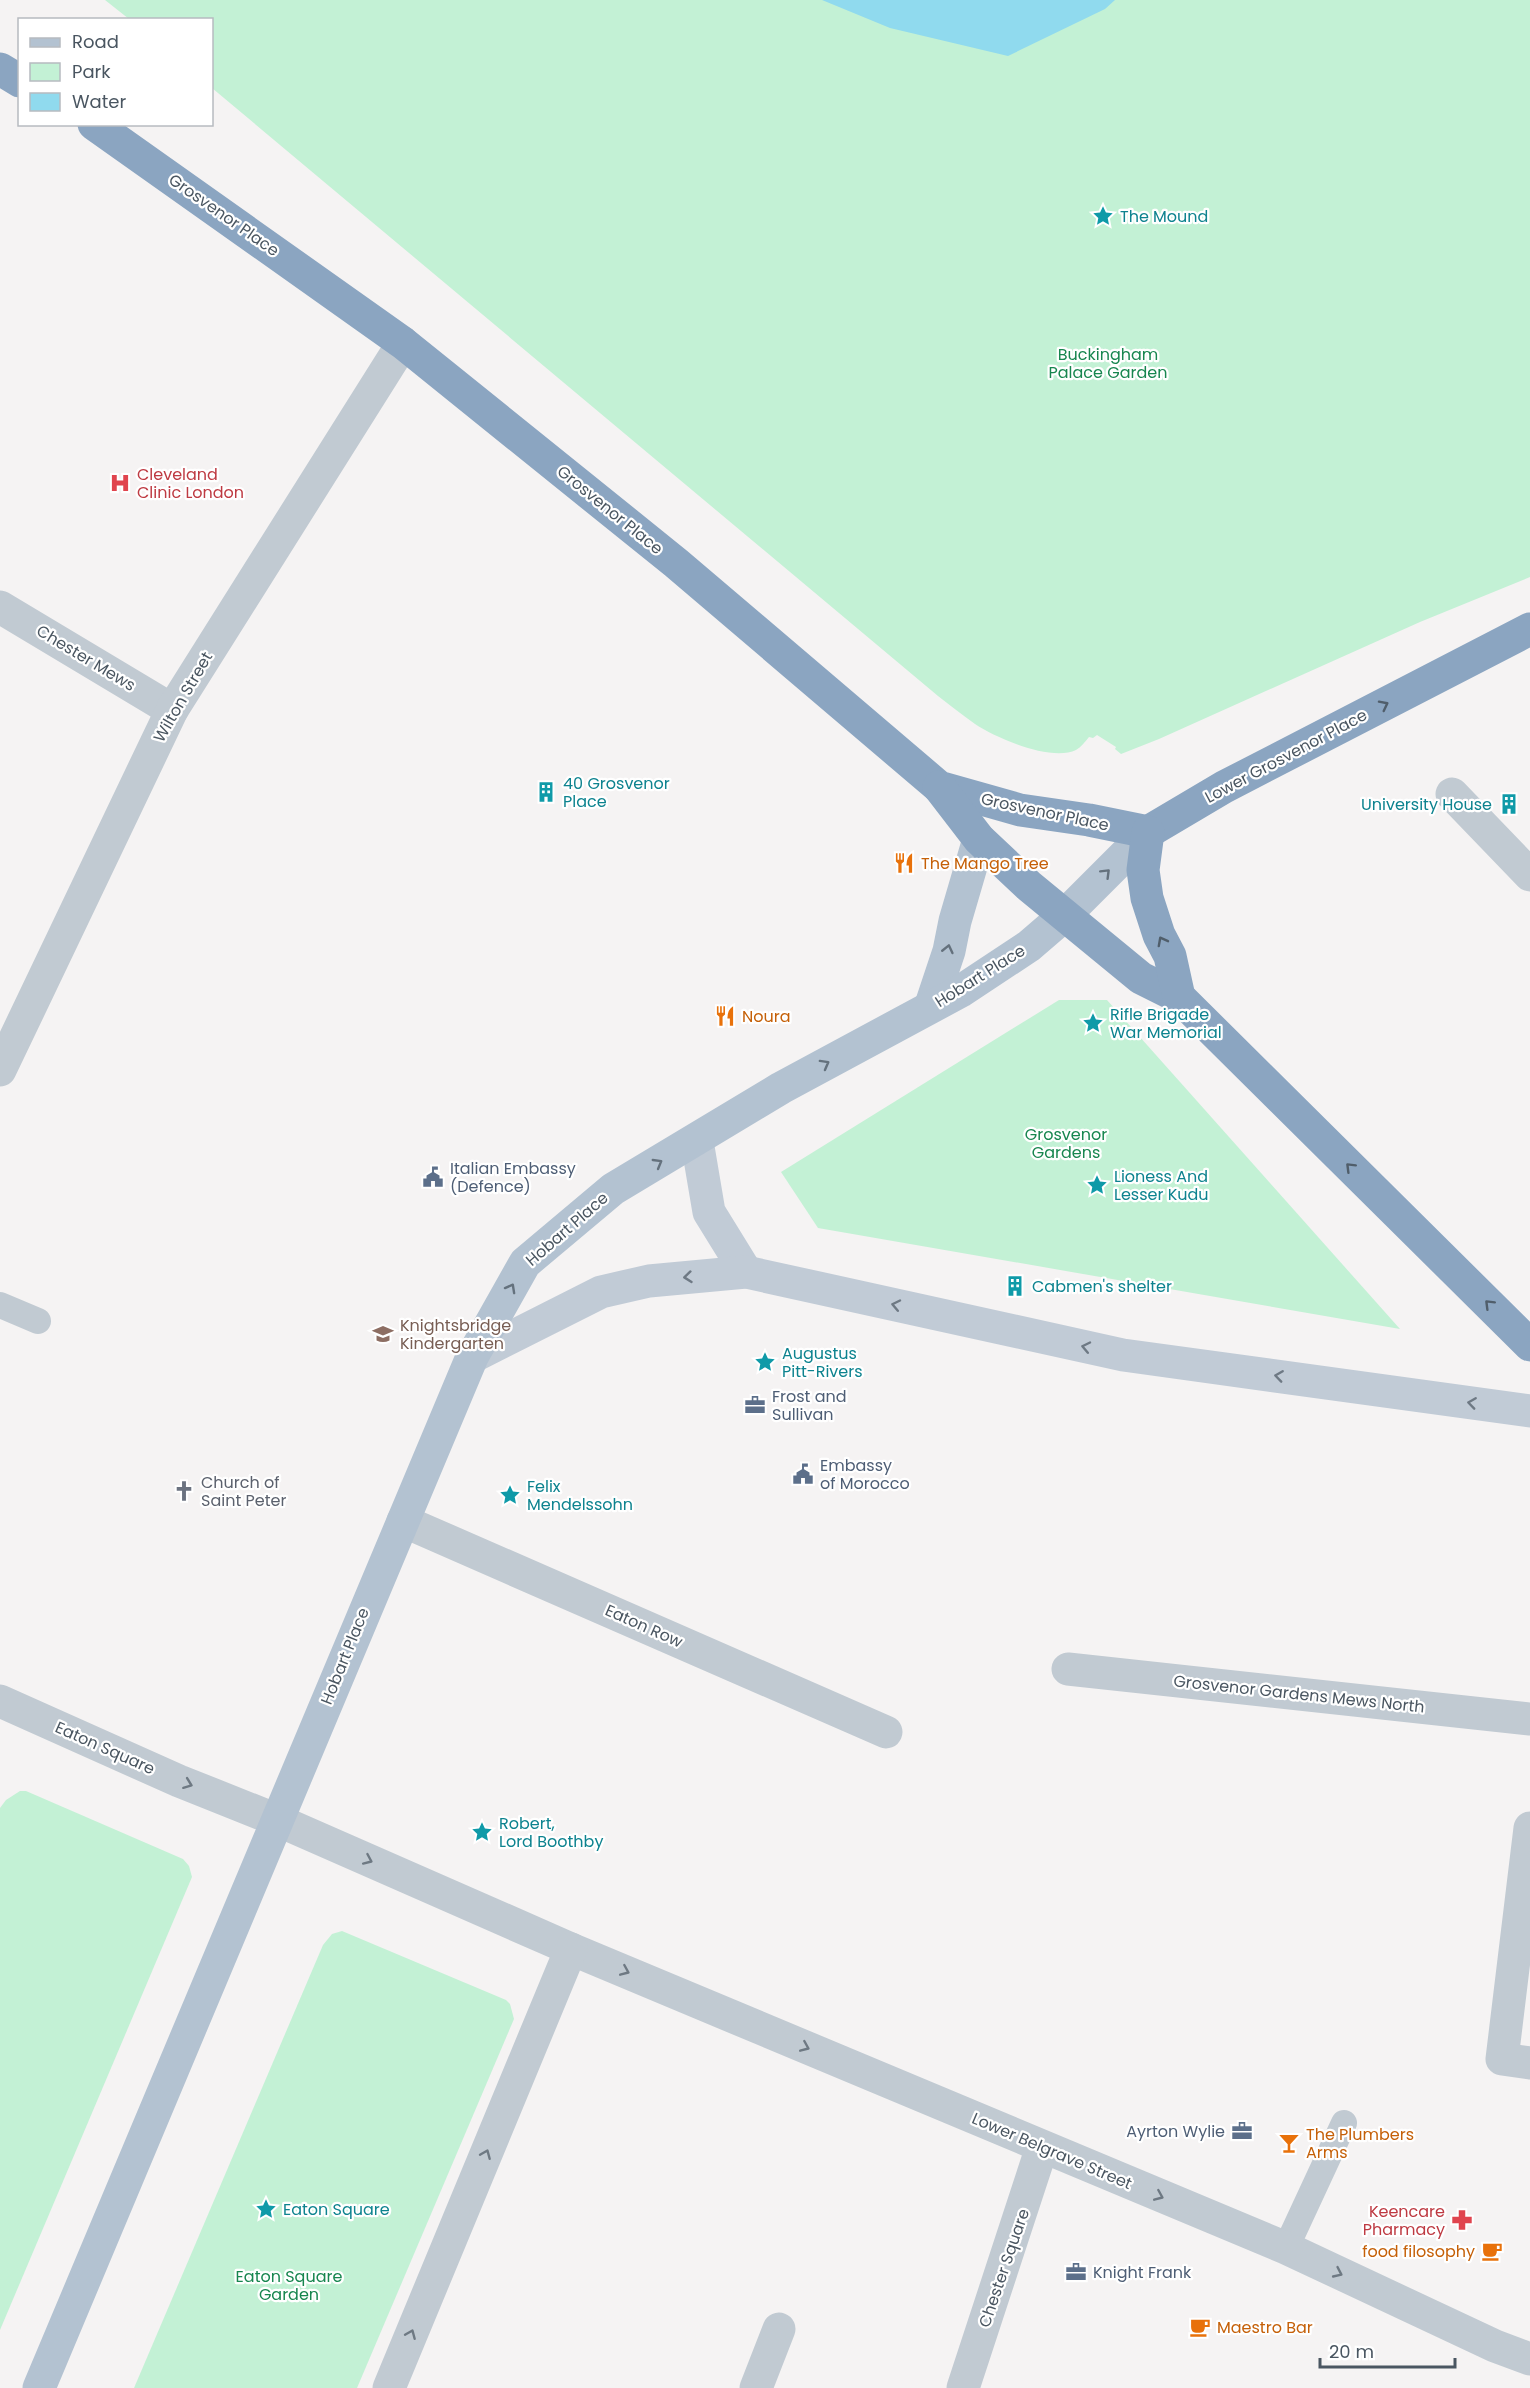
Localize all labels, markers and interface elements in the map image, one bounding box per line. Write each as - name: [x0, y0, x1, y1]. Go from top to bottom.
- legend: [18, 18, 213, 126]
- text: Road: [72, 29, 119, 54]
- text: Park: [72, 59, 111, 84]
- text: Water: [72, 89, 126, 114]
- street label: Grosvenor Place: [164, 168, 284, 262]
- place icon: The Mound: [1091, 204, 1115, 228]
- place label: The Mound: [1120, 205, 1208, 228]
- park label: Buckingham Palace Garden: [1049, 343, 1167, 384]
- street label: Grosvenor Place: [552, 460, 668, 560]
- place label: Cleveland Clinic London: [137, 463, 244, 504]
- hospital icon: Cleveland Clinic London: [108, 471, 132, 495]
- street label: Chester Mews: [32, 619, 140, 697]
- street label: Wilton Street: [148, 647, 218, 746]
- one-way arrow: [1377, 700, 1388, 712]
- street label: Lower Grosvenor Place: [1201, 703, 1371, 809]
- place label: 40 Grosvenor Place: [563, 772, 670, 813]
- building icon: 40 Grosvenor Place: [534, 780, 558, 804]
- street label: Grosvenor Place: [979, 787, 1111, 837]
- building icon: University House: [1497, 792, 1521, 816]
- place label: University House: [1361, 793, 1492, 816]
- restaurant icon: The Mango Tree: [892, 851, 916, 875]
- place label: The Mango Tree: [921, 852, 1049, 875]
- one-way arrow: [1099, 870, 1110, 881]
- one-way arrow: [1158, 937, 1170, 948]
- street label: Hobart Place: [930, 939, 1030, 1013]
- one-way arrow: [941, 945, 954, 955]
- place label: Rifle Brigade War Memorial: [1110, 1003, 1222, 1044]
- restaurant icon: Noura: [713, 1004, 737, 1028]
- place label: Noura: [742, 1005, 791, 1028]
- place icon: Rifle Brigade War Memorial: [1081, 1011, 1105, 1035]
- one-way arrow: [819, 1060, 829, 1071]
- park label: Grosvenor Gardens: [1025, 1123, 1107, 1164]
- place label: Italian Embassy (Defence): [450, 1157, 576, 1198]
- one-way arrow: [651, 1159, 662, 1171]
- one-way arrow: [1347, 1163, 1358, 1174]
- public building icon: Italian Embassy (Defence): [421, 1165, 445, 1189]
- place label: Lioness And Lesser Kudu: [1114, 1165, 1209, 1206]
- place icon: Lioness And Lesser Kudu: [1085, 1173, 1109, 1197]
- street label: Hobart Place: [521, 1187, 613, 1271]
- one-way arrow: [683, 1271, 692, 1283]
- building icon: Cabmen's shelter: [1003, 1274, 1027, 1298]
- place label: Cabmen's shelter: [1032, 1275, 1172, 1298]
- one-way arrow: [504, 1284, 515, 1294]
- one-way arrow: [891, 1299, 901, 1312]
- one-way arrow: [1485, 1300, 1495, 1311]
- place label: Knightsbridge Kindergarten: [400, 1314, 511, 1355]
- school or university icon: Knightsbridge Kindergarten: [371, 1322, 395, 1346]
- one-way arrow: [1082, 1341, 1092, 1354]
- place label: Augustus Pitt-Rivers: [782, 1342, 863, 1383]
- place icon: Augustus Pitt-Rivers: [753, 1350, 777, 1374]
- one-way arrow: [1274, 1371, 1284, 1383]
- place label: Frost and Sullivan: [772, 1385, 847, 1426]
- office icon: Frost and Sullivan: [743, 1393, 767, 1417]
- one-way arrow: [1467, 1398, 1477, 1410]
- place label: Embassy of Morocco: [820, 1454, 910, 1495]
- public building icon: Embassy of Morocco: [791, 1462, 815, 1486]
- place label: Church of Saint Peter: [201, 1471, 286, 1512]
- place label: Felix Mendelssohn: [527, 1475, 633, 1516]
- church icon: Church of Saint Peter: [172, 1479, 196, 1503]
- place icon: Felix Mendelssohn: [498, 1483, 522, 1507]
- street label: Eaton Row: [602, 1599, 686, 1653]
- street label: Hobart Place: [315, 1604, 375, 1708]
- street label: Grosvenor Gardens Mews North: [1172, 1669, 1426, 1719]
- street label: Eaton Square: [52, 1716, 159, 1780]
- one-way arrow: [182, 1777, 193, 1789]
- place label: Robert, Lord Boothby: [499, 1812, 603, 1853]
- place icon: Robert, Lord Boothby: [470, 1820, 494, 1844]
- one-way arrow: [361, 1853, 372, 1865]
- one-way arrow: [619, 1964, 630, 1976]
- one-way arrow: [799, 2040, 810, 2052]
- street label: Lower Belgrave Street: [968, 2107, 1136, 2195]
- office icon: Ayrton Wylie: [1230, 2119, 1254, 2143]
- place label: Ayrton Wylie: [1126, 2120, 1225, 2143]
- place label: The Plumbers Arms: [1306, 2123, 1414, 2164]
- bar icon: The Plumbers Arms: [1277, 2131, 1301, 2155]
- one-way arrow: [479, 2149, 491, 2160]
- one-way arrow: [1153, 2189, 1164, 2201]
- place icon: Eaton Square: [254, 2197, 278, 2221]
- place label: Eaton Square: [283, 2198, 390, 2221]
- place label: Keencare Pharmacy: [1363, 2200, 1445, 2241]
- street label: Chester Square: [973, 2206, 1035, 2330]
- pharmacy icon: Keencare Pharmacy: [1450, 2208, 1474, 2232]
- cafe icon: food filosophy: [1480, 2239, 1504, 2263]
- place label: food filosophy: [1362, 2240, 1475, 2263]
- office icon: Knight Frank: [1064, 2260, 1088, 2284]
- place label: Knight Frank: [1093, 2261, 1192, 2284]
- park label: Eaton Square Garden: [236, 2265, 342, 2306]
- one-way arrow: [1332, 2265, 1343, 2277]
- cafe icon: Maestro Bar: [1188, 2315, 1212, 2339]
- place label: Maestro Bar: [1217, 2316, 1313, 2339]
- one-way arrow: [404, 2329, 416, 2340]
- scale bar: [1320, 2331, 1455, 2369]
- text: 20 m: [1329, 2339, 1374, 2364]

